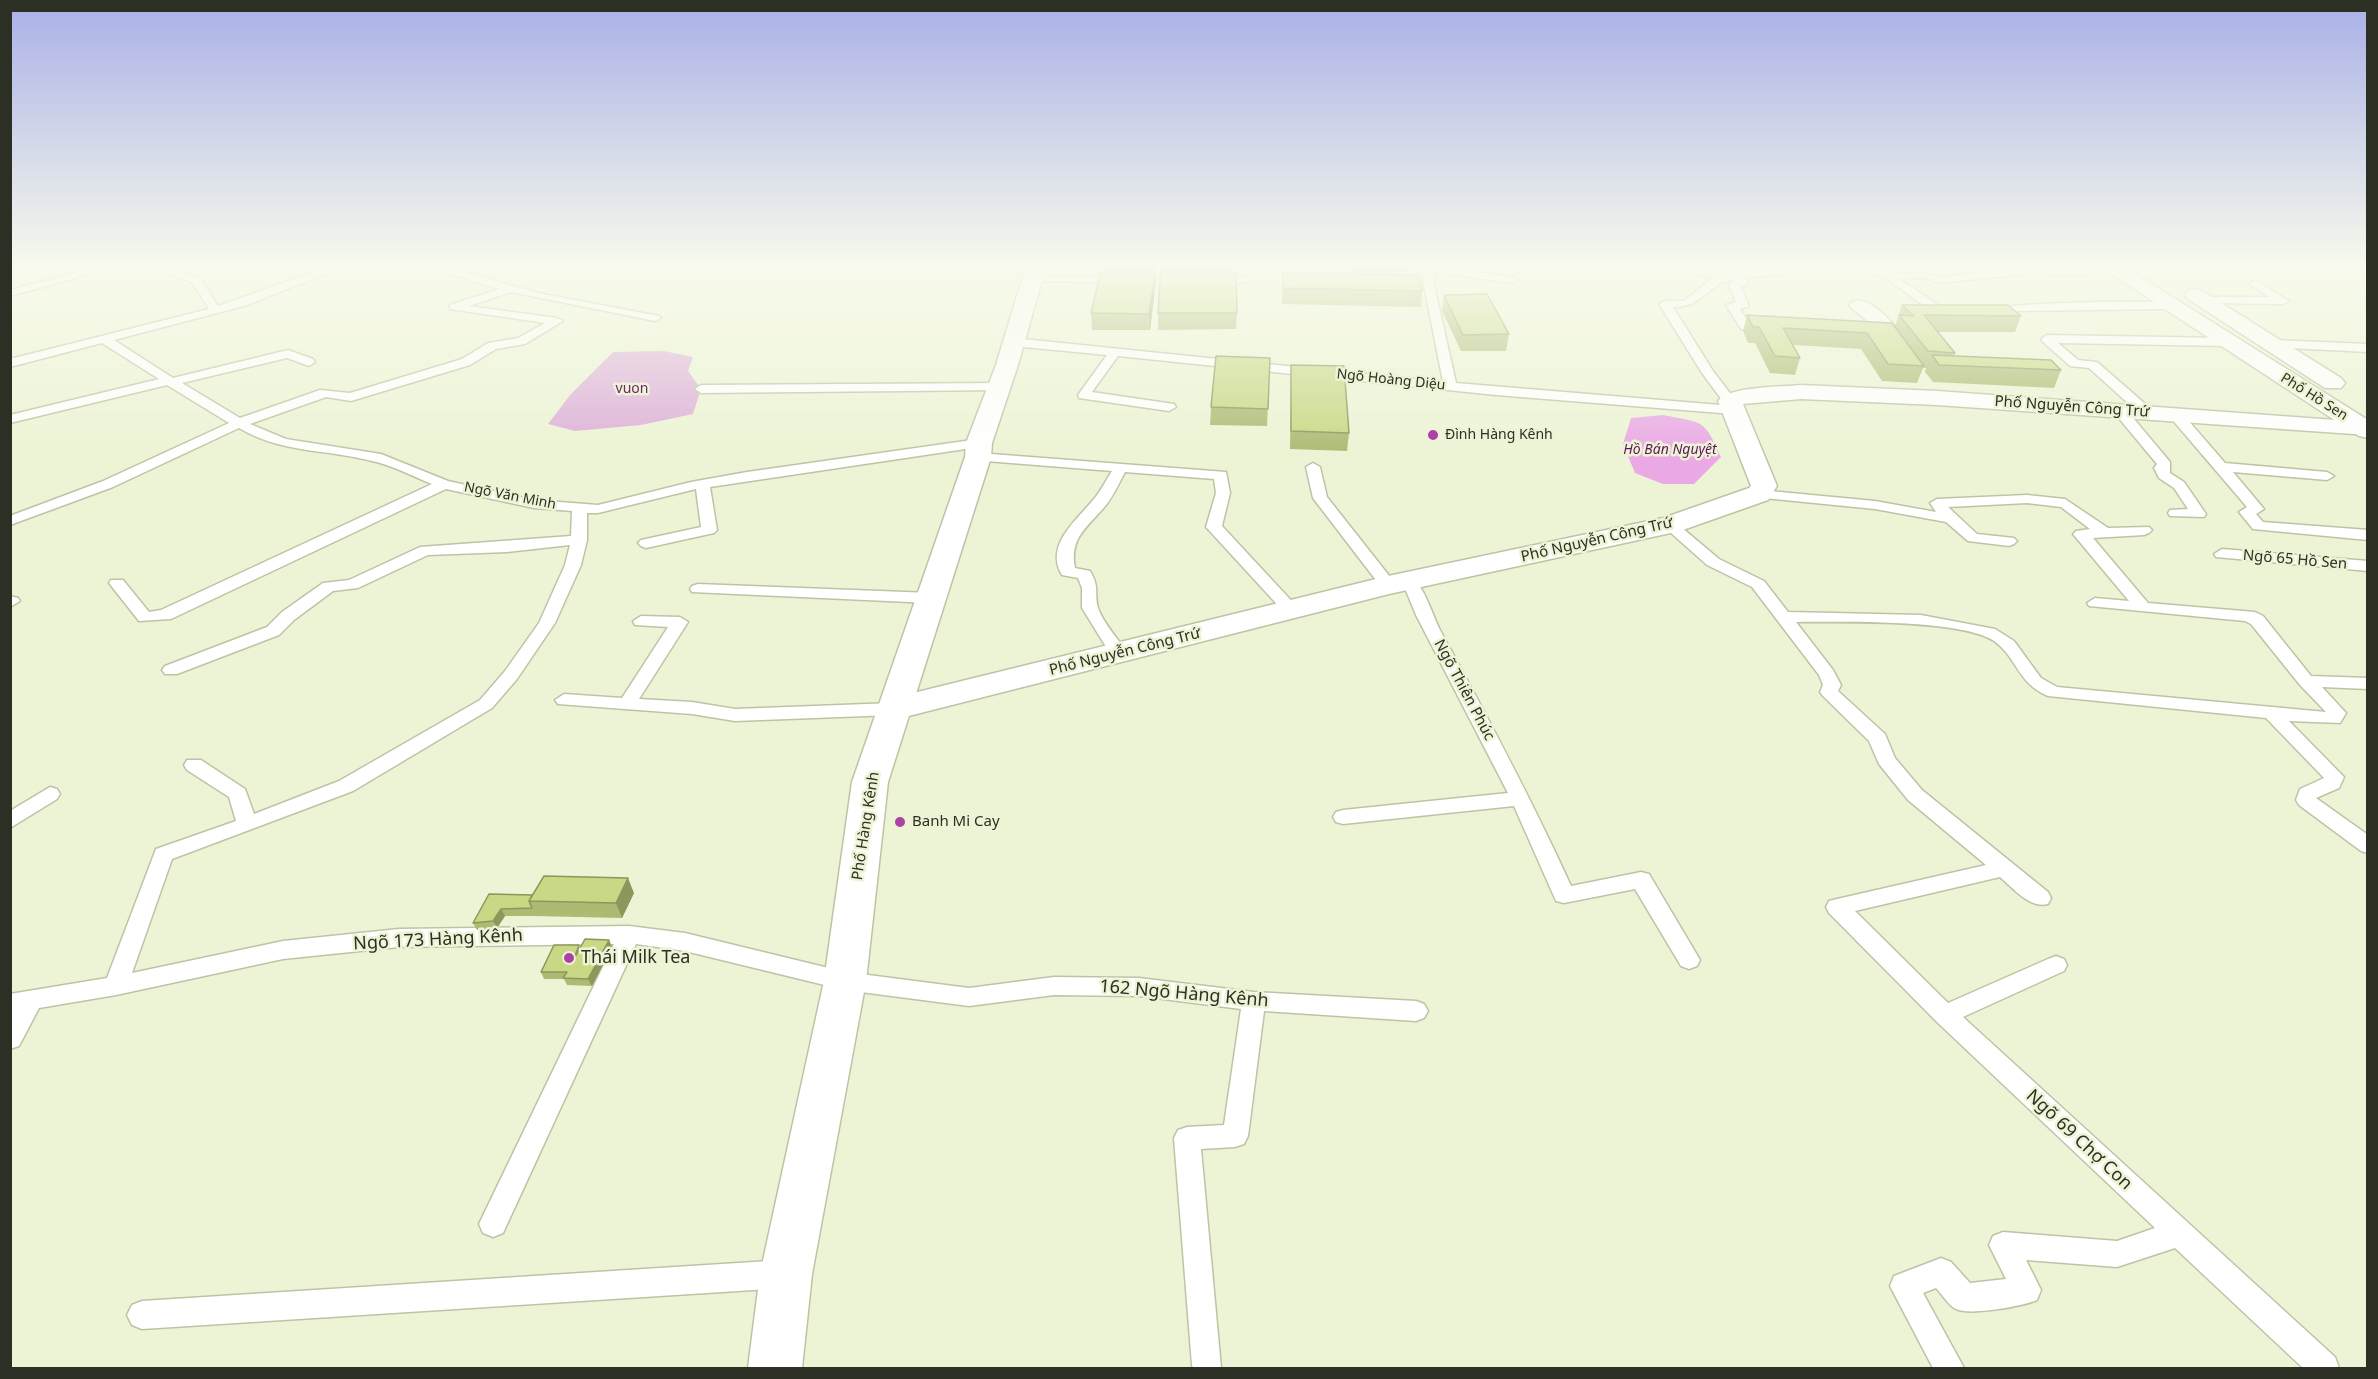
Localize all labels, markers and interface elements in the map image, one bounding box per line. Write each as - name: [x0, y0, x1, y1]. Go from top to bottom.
- street label: Ngõ Hoàng Diệu: [1336, 366, 1446, 394]
- street label: Phố Hồ Sen: [2277, 370, 2351, 424]
- park label: vuon: [616, 381, 648, 397]
- street label: Phố Nguyễn Công Trứ: [1994, 393, 2150, 421]
- place label: Đình Hàng Kênh: [1445, 427, 1553, 443]
- marker: Đình Hàng Kênh: [1426, 428, 1440, 442]
- water label: Hồ Bán Nguyệt: [1623, 442, 1717, 458]
- street label: Ngõ Văn Minh: [463, 479, 557, 513]
- street label: Phố Nguyễn Công Trứ: [1519, 514, 1675, 566]
- street label: Ngõ 65 Hồ Sen: [2242, 546, 2348, 574]
- street label: Phố Nguyễn Công Trứ: [1047, 624, 1203, 680]
- street label: Ngõ Thiên Phúc: [1430, 637, 1498, 743]
- street label: Phố Hàng Kênh: [849, 771, 883, 881]
- place label: Banh Mi Cay: [912, 813, 1000, 831]
- marker: Banh Mi Cay: [893, 815, 907, 829]
- street label: Ngõ 173 Hàng Kênh: [353, 925, 523, 955]
- place label: Thái Milk Tea: [581, 947, 690, 969]
- marker: Thái Milk Tea: [562, 951, 576, 965]
- street label: 162 Ngõ Hàng Kênh: [1099, 976, 1269, 1012]
- street label: Ngõ 69 Chợ Con: [2021, 1085, 2137, 1195]

